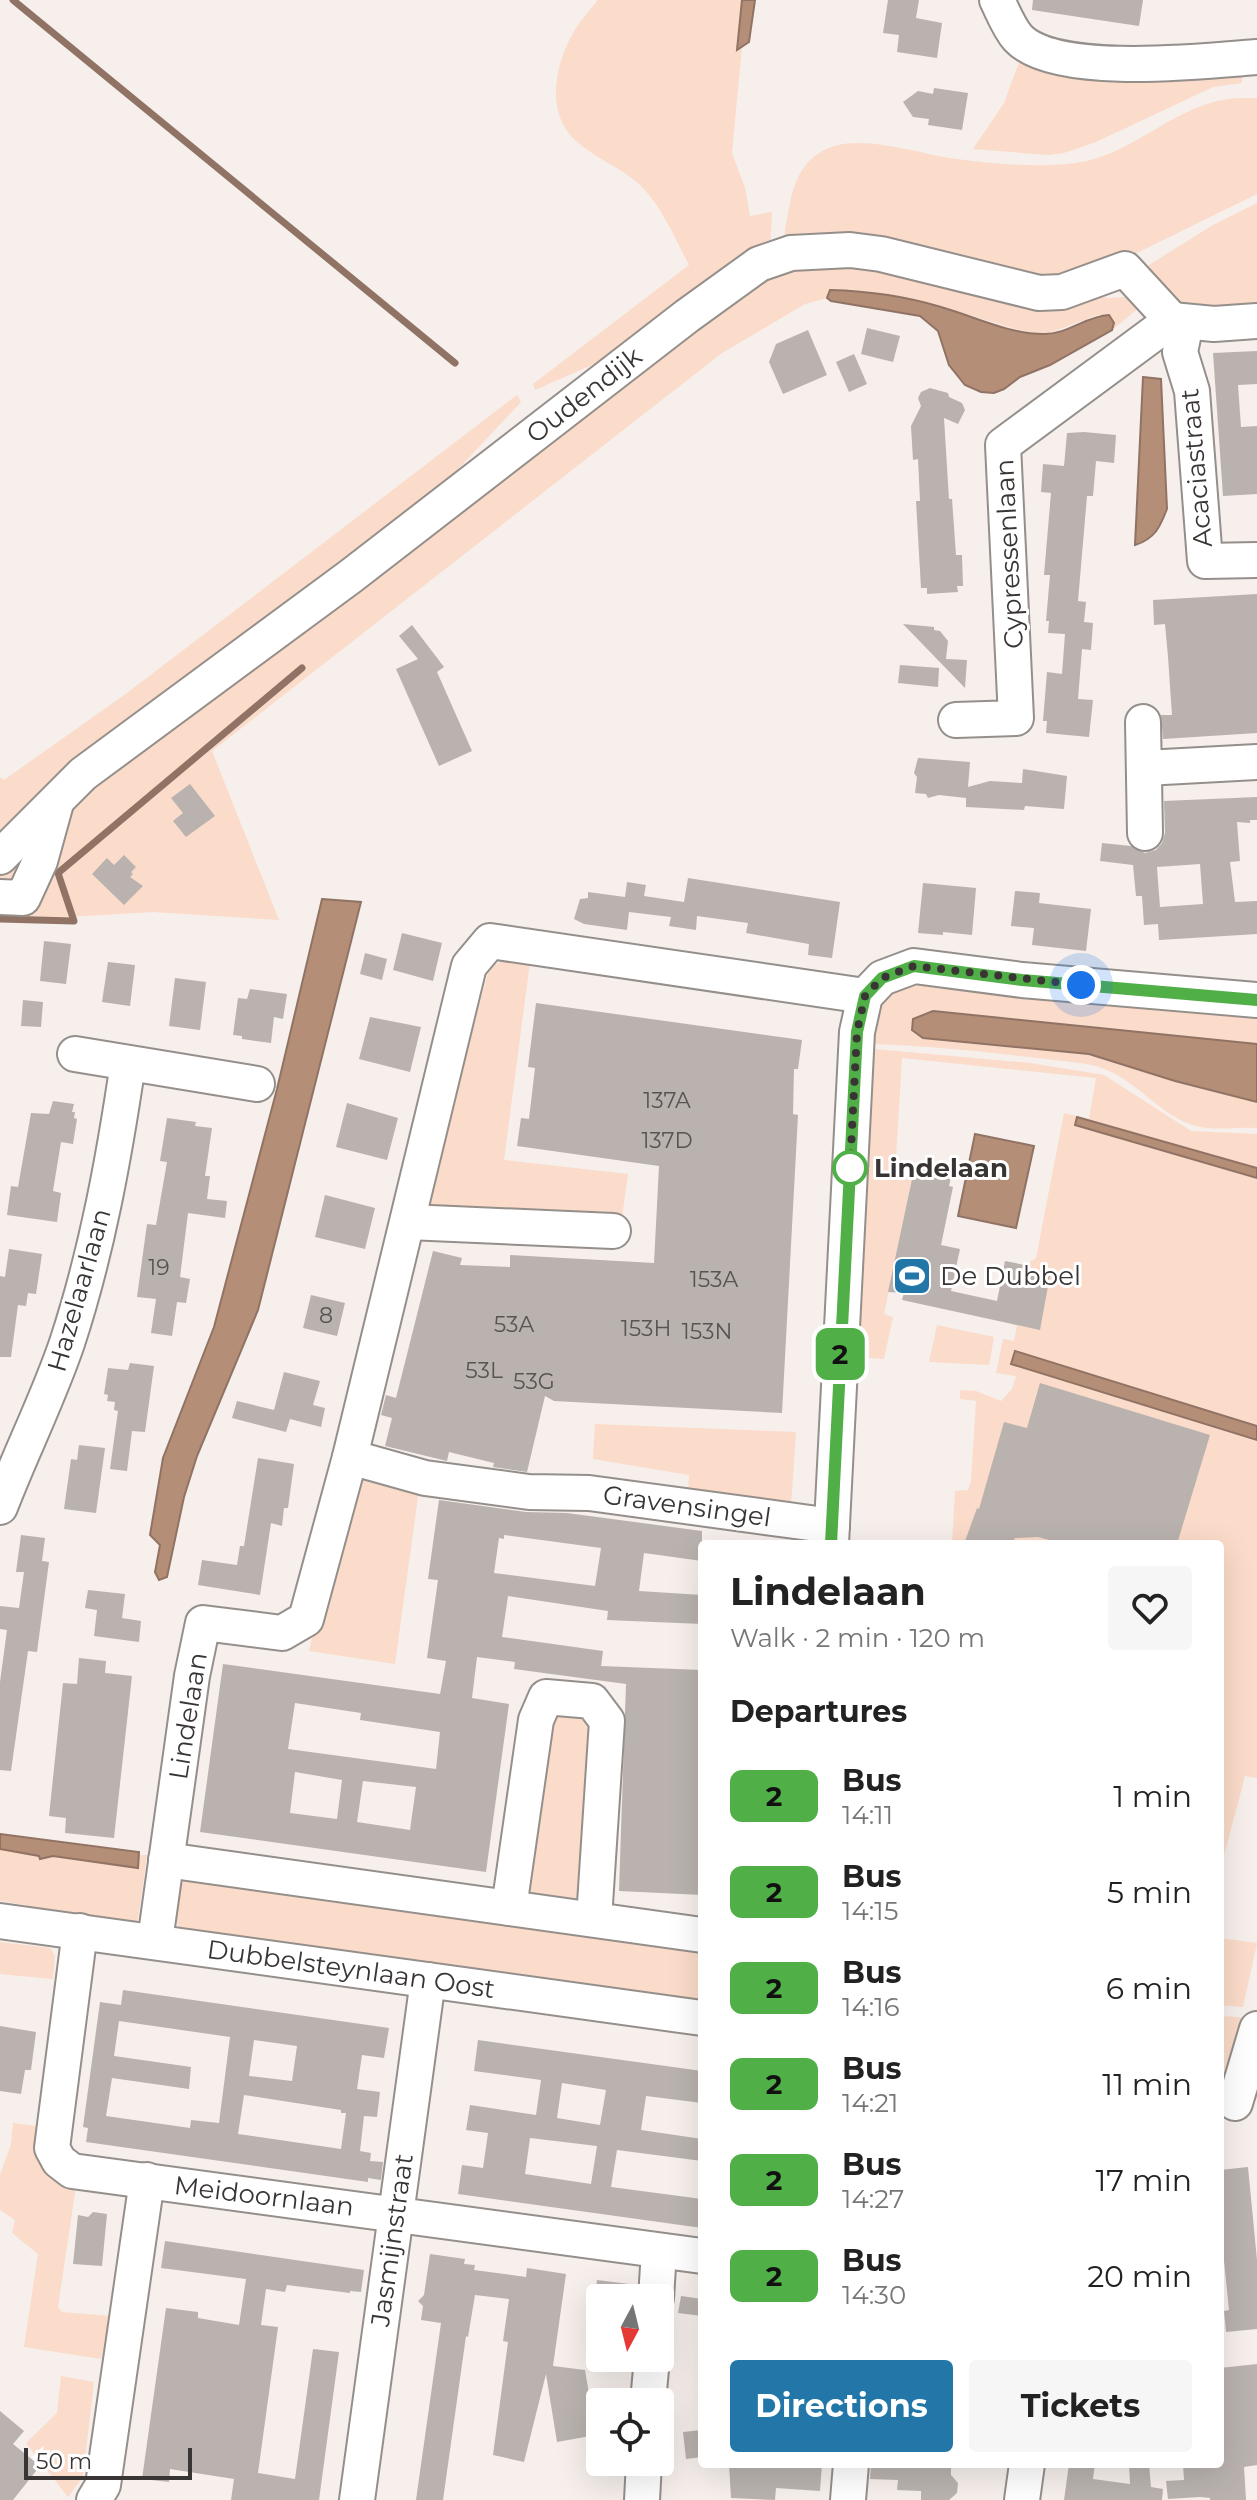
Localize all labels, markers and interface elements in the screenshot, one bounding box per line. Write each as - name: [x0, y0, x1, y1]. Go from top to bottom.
- street label: Oudendijk: [520, 340, 648, 450]
- street label: Acaciastraat: [1173, 387, 1219, 549]
- street label: Cypressenlaan: [988, 458, 1030, 650]
- your location: [1061, 965, 1101, 1005]
- house number: 137A: [643, 1087, 691, 1114]
- house number: 137D: [641, 1127, 693, 1154]
- marker: Lindelaan: [833, 1151, 867, 1185]
- place label: Lindelaan: [874, 1152, 1008, 1184]
- street label: Hazelaarlaan: [40, 1205, 118, 1375]
- house number: 19: [148, 1254, 170, 1281]
- sports icon: De Dubbel: [891, 1255, 933, 1297]
- place label: De Dubbel: [940, 1260, 1081, 1292]
- house number: 153A: [690, 1266, 738, 1293]
- house number: 8: [319, 1302, 333, 1329]
- house number: 53A: [494, 1311, 535, 1338]
- house number: 153H: [621, 1315, 671, 1342]
- house number: 153N: [682, 1318, 732, 1345]
- line badge: 2: [814, 1328, 866, 1380]
- text: 2: [832, 1337, 848, 1371]
- house number: 53L: [465, 1357, 503, 1384]
- house number: 53G: [513, 1368, 555, 1395]
- street label: Gravensingel: [601, 1478, 773, 1534]
- button: heart: [1108, 1566, 1192, 1650]
- text: Lindelaan: [730, 1568, 926, 1615]
- text: Walk · 2 min · 120 m: [730, 1622, 985, 1654]
- street label: Lindelaan: [162, 1650, 214, 1782]
- text: Departures: [730, 1693, 907, 1730]
- text: Bus: [842, 1762, 902, 1799]
- text: 1 min: [1113, 1778, 1192, 1815]
- text: 2: [766, 1779, 782, 1813]
- text: 14:11: [842, 1799, 893, 1831]
- text: Bus: [842, 1858, 902, 1895]
- text: 5 min: [1107, 1874, 1192, 1911]
- text: 2: [766, 1875, 782, 1909]
- text: 14:15: [842, 1895, 898, 1927]
- street label: Dubbelsteynlaan Oost: [205, 1933, 497, 2005]
- text: Bus: [842, 1954, 902, 1991]
- text: 6 min: [1106, 1970, 1192, 2007]
- text: 2: [766, 1971, 782, 2005]
- text: 14:16: [842, 1991, 899, 2023]
- text: Bus: [842, 2050, 902, 2087]
- text: 11 min: [1102, 2066, 1192, 2103]
- text: 2: [766, 2067, 782, 2101]
- text: 14:21: [842, 2087, 898, 2119]
- text: Bus: [842, 2146, 902, 2183]
- street label: Jasmijnstraat: [364, 2152, 420, 2329]
- text: 17 min: [1095, 2162, 1192, 2199]
- text: 2: [766, 2163, 782, 2197]
- street label: Meidoornlaan: [172, 2169, 356, 2223]
- text: 14:27: [842, 2183, 904, 2215]
- text: Bus: [842, 2242, 902, 2279]
- text: 20 min: [1087, 2258, 1192, 2295]
- text: 2: [766, 2259, 782, 2293]
- text: 14:30: [842, 2279, 906, 2311]
- north arrow: [586, 2284, 674, 2372]
- map controls: [586, 2284, 674, 2476]
- button: Directions: [730, 2360, 953, 2452]
- button: Tickets: [969, 2360, 1192, 2452]
- button: locate: [586, 2388, 674, 2476]
- scale bar: [24, 2444, 192, 2480]
- text: 50 m: [36, 2448, 92, 2475]

